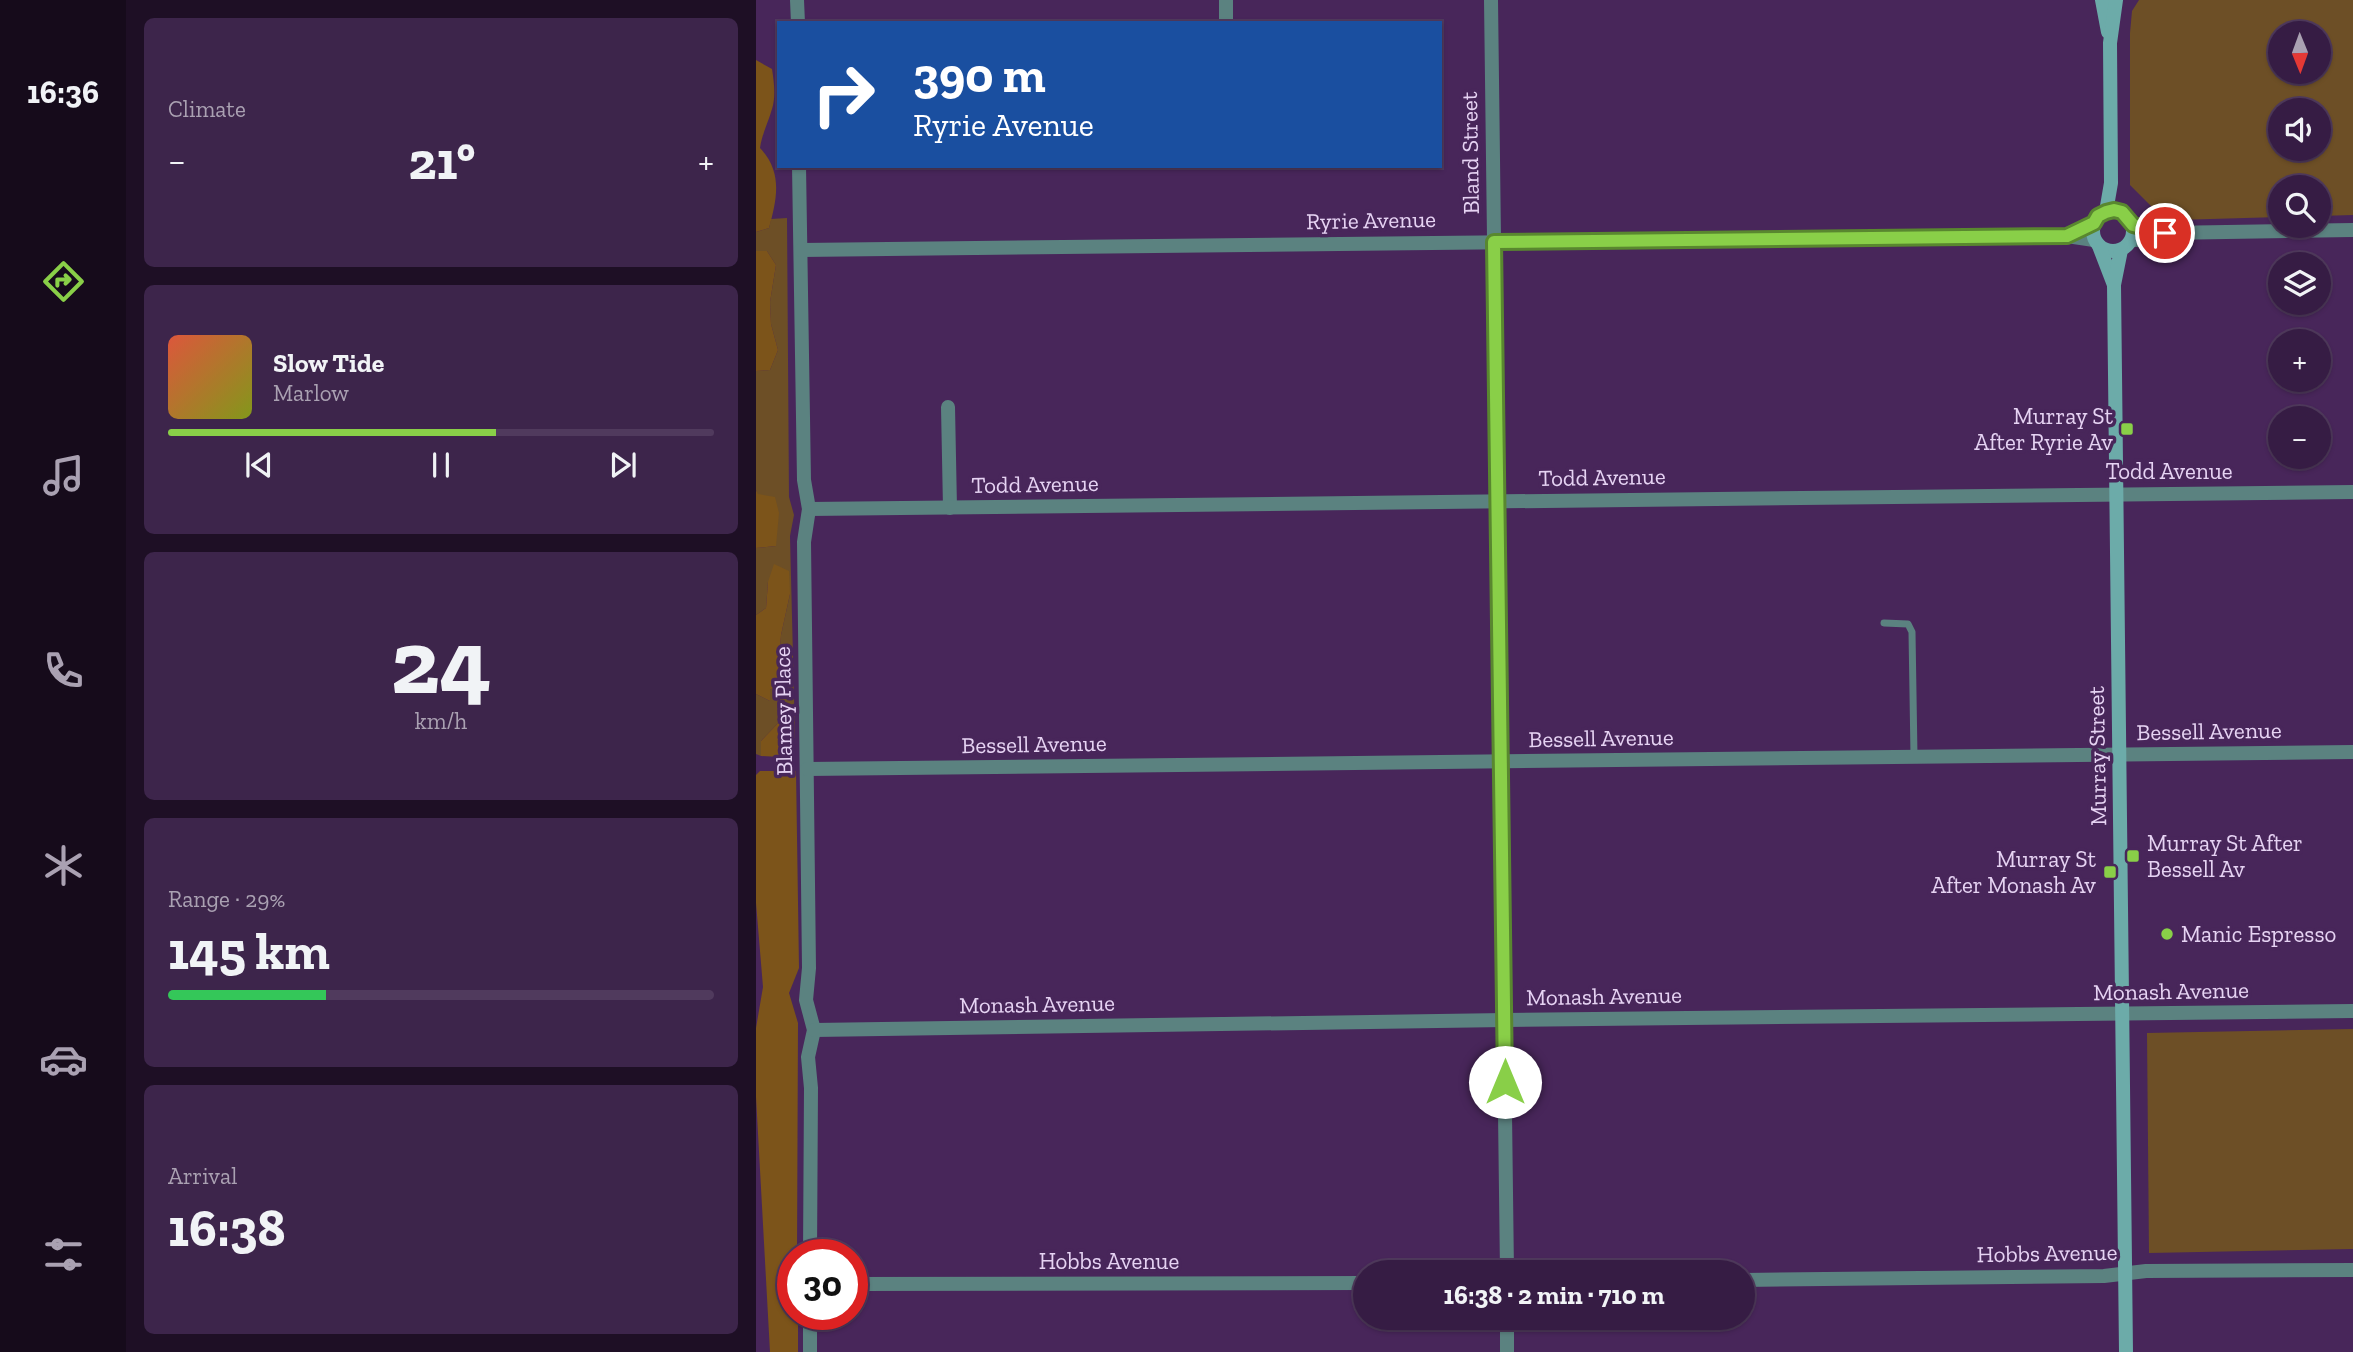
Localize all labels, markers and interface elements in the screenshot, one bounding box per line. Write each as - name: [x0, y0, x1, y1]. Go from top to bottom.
- north arrow: [2268, 21, 2331, 84]
- map controls: [2268, 21, 2331, 469]
- text: 390 m: [913, 46, 1046, 105]
- icon: right: [798, 49, 889, 140]
- text: 16:36: [27, 73, 99, 111]
- street label: Bland Street: [1455, 91, 1485, 215]
- text: Climate: [168, 95, 246, 123]
- button: sound: [2268, 98, 2331, 161]
- text: Ryrie Avenue: [913, 106, 1094, 144]
- text: 21°: [408, 130, 475, 192]
- text: −: [168, 138, 186, 184]
- text: +: [698, 138, 714, 184]
- button: search: [2268, 175, 2331, 238]
- pin: [2135, 203, 2195, 263]
- street label: Ryrie Avenue: [1306, 205, 1436, 235]
- icon: arrive: [2146, 214, 2184, 252]
- button: layers: [2268, 252, 2331, 315]
- icon: directions: [39, 257, 88, 306]
- button: +: [2268, 329, 2331, 392]
- text: Slow Tide: [273, 347, 384, 379]
- text: Marlow: [273, 379, 349, 407]
- place label: Murray St After Ryrie Av: [1974, 402, 2113, 456]
- button: −: [2268, 406, 2331, 469]
- marker: Murray St After Ryrie Av: [2119, 421, 2135, 437]
- icon: previous: [240, 446, 278, 484]
- icon: pause: [422, 446, 460, 484]
- icon: next: [604, 446, 642, 484]
- icon: music: [39, 451, 88, 500]
- street label: Todd Avenue: [2105, 457, 2233, 485]
- street label: Todd Avenue: [1538, 462, 1666, 492]
- street label: Todd Avenue: [971, 469, 1099, 499]
- text: 24: [391, 607, 491, 716]
- icon: phone: [39, 646, 88, 695]
- street label: Blamey Place: [768, 646, 798, 776]
- street label: Murray Street: [2082, 685, 2112, 826]
- text: km/h: [415, 707, 467, 735]
- street label: Bessell Avenue: [2136, 716, 2282, 746]
- street label: Bessell Avenue: [1528, 723, 1674, 753]
- street label: Bessell Avenue: [961, 729, 1107, 759]
- place label: Murray St After Bessell Av: [2147, 829, 2303, 883]
- icon: climate: [39, 841, 88, 890]
- place label: Murray St After Monash Av: [1931, 845, 2096, 899]
- marker: Murray St After Bessell Av: [2125, 848, 2141, 864]
- marker: Murray St After Monash Av: [2102, 864, 2118, 880]
- text: Range · 29%: [168, 885, 285, 913]
- text: 145 km: [168, 920, 330, 982]
- place label: Manic Espresso: [2181, 920, 2336, 948]
- marker: Manic Espresso: [2159, 926, 2175, 942]
- street label: Monash Avenue: [2093, 976, 2249, 1006]
- street label: Monash Avenue: [1526, 981, 1682, 1011]
- street label: Monash Avenue: [959, 989, 1115, 1019]
- icon: car: [39, 1035, 88, 1084]
- position arrow: [1468, 1045, 1542, 1119]
- text: Arrival: [168, 1162, 237, 1190]
- text: 16:38: [168, 1197, 286, 1259]
- icon: filters: [39, 1230, 88, 1279]
- street label: Hobbs Avenue: [1976, 1238, 2118, 1268]
- speed limit sign: 30: [777, 1239, 868, 1330]
- street label: Hobbs Avenue: [1039, 1247, 1179, 1275]
- text: 16:38 · 2 min · 710 m: [1444, 1279, 1664, 1311]

